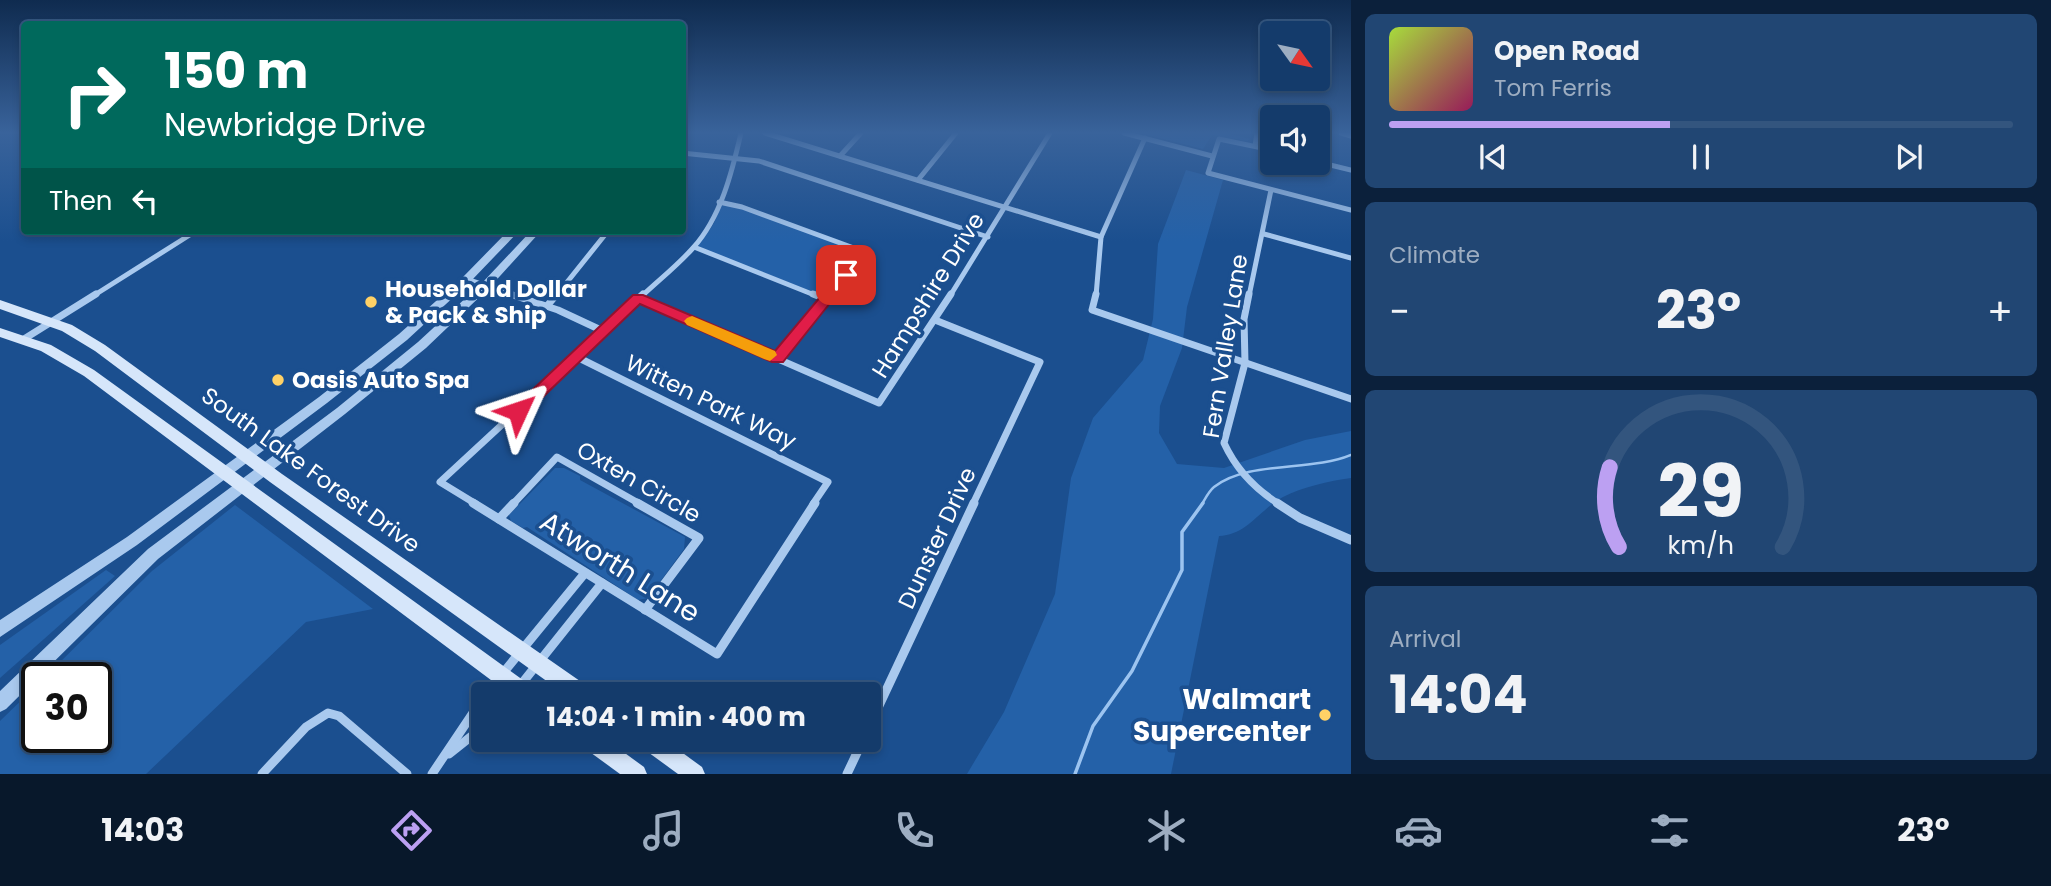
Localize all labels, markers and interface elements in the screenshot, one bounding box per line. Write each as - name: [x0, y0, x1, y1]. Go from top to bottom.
- north arrow: [1260, 21, 1330, 91]
- map controls: [1260, 21, 1330, 175]
- text: Open Road: [1494, 33, 1640, 69]
- text: 150 m: [164, 37, 309, 105]
- icon: right: [49, 49, 140, 140]
- text: Tom Ferris: [1494, 72, 1612, 104]
- text: Newbridge Drive: [164, 102, 426, 147]
- button: sound: [1260, 105, 1330, 175]
- icon: previous: [1474, 138, 1512, 176]
- icon: pause: [1682, 138, 1720, 176]
- icon: next: [1890, 138, 1928, 176]
- icon: left: [126, 182, 164, 220]
- text: Then: [49, 183, 112, 219]
- street label: Hampshire Drive: [864, 206, 992, 384]
- text: Climate: [1389, 239, 1480, 271]
- pin: [816, 245, 876, 305]
- street label: Fern Valley Lane: [1195, 252, 1255, 440]
- icon: arrive: [827, 256, 865, 294]
- place label: Household Dollar & Pack & Ship: [385, 273, 587, 331]
- text: 23°: [1656, 274, 1741, 347]
- text: −: [1389, 285, 1410, 338]
- text: +: [1987, 285, 2013, 338]
- marker: Household Dollar & Pack & Ship: [363, 294, 379, 310]
- street label: Witten Park Way: [620, 347, 802, 457]
- place label: Oasis Auto Spa: [292, 364, 470, 396]
- marker: Oasis Auto Spa: [270, 372, 286, 388]
- position arrow: [481, 374, 555, 448]
- street label: South Lake Forest Drive: [195, 380, 427, 560]
- street label: Oxten Circle: [571, 434, 707, 530]
- text: 29: [1658, 441, 1744, 542]
- street label: Dunster Drive: [890, 462, 984, 614]
- street label: Atworth Lane: [532, 502, 708, 632]
- text: km/h: [1668, 528, 1734, 563]
- text: Arrival: [1389, 623, 1461, 655]
- text: 14:04: [1389, 658, 1528, 731]
- speed limit sign: 30: [21, 662, 112, 753]
- place label: Walmart Supercenter: [1133, 680, 1311, 751]
- text: 14:04 · 1 min · 400 m: [546, 699, 806, 735]
- marker: Walmart Supercenter: [1317, 707, 1333, 723]
- icon: directions: [387, 806, 436, 855]
- icon: music: [639, 806, 688, 855]
- icon: phone: [890, 806, 939, 855]
- icon: climate: [1142, 806, 1191, 855]
- icon: car: [1394, 806, 1443, 855]
- icon: filters: [1645, 806, 1694, 855]
- text: 14:03: [101, 807, 184, 852]
- text: 23°: [1897, 807, 1950, 852]

